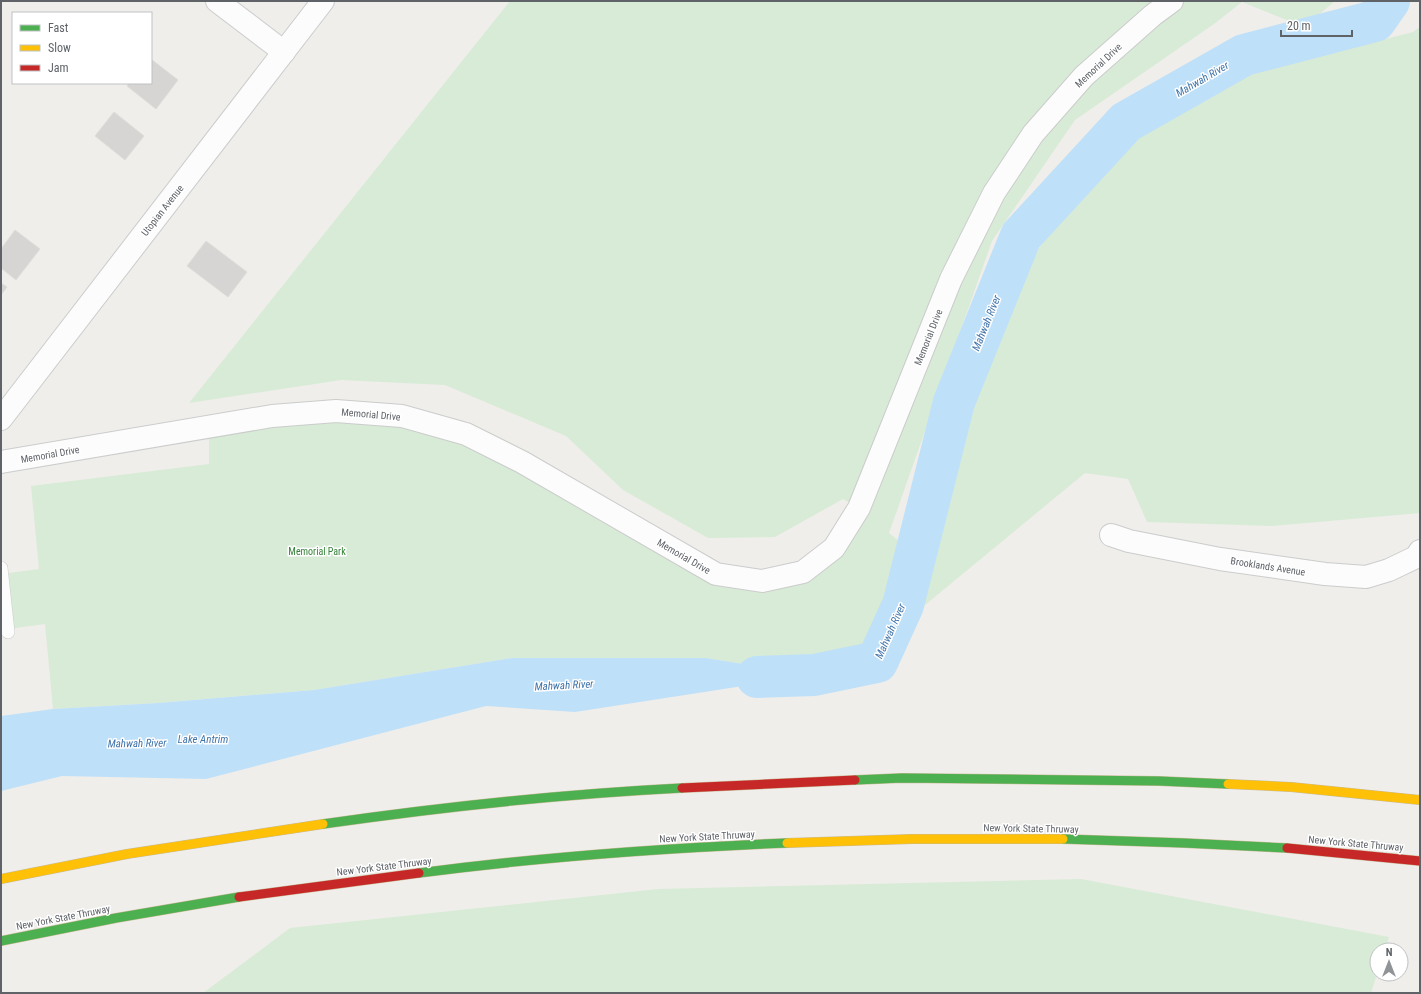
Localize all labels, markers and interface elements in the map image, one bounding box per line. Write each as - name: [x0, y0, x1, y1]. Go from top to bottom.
- legend: [12, 12, 152, 84]
- scale bar: [1281, 12, 1352, 38]
- text: 20 m: [1287, 19, 1311, 33]
- text: Fast: [48, 21, 69, 35]
- text: Slow: [48, 41, 71, 55]
- street label: Memorial Drive: [1073, 41, 1124, 90]
- water label: Mahwah River: [1173, 59, 1232, 100]
- text: Jam: [48, 61, 69, 75]
- street label: Utopian Avenue: [139, 182, 186, 238]
- water label: Mahwah River: [969, 293, 1004, 353]
- street label: Memorial Drive: [912, 307, 945, 367]
- street label: Memorial Drive: [341, 406, 401, 423]
- street label: Memorial Drive: [20, 444, 81, 465]
- street label: Memorial Drive: [655, 537, 713, 576]
- park label: Memorial Park: [288, 546, 346, 557]
- street label: Brooklands Avenue: [1230, 555, 1306, 578]
- water label: Mahwah River: [873, 601, 909, 661]
- water label: Mahwah River: [534, 677, 595, 694]
- water label: Lake Antrim: [178, 733, 228, 746]
- water label: Mahwah River: [107, 736, 167, 751]
- street label: New York State Thruway: [983, 822, 1079, 835]
- street label: New York State Thruway: [659, 829, 755, 844]
- street label: New York State Thruway: [1308, 834, 1404, 853]
- street label: New York State Thruway: [336, 855, 432, 878]
- street label: New York State Thruway: [15, 903, 111, 932]
- north arrow: [1369, 942, 1409, 982]
- text: N: [1386, 946, 1393, 959]

